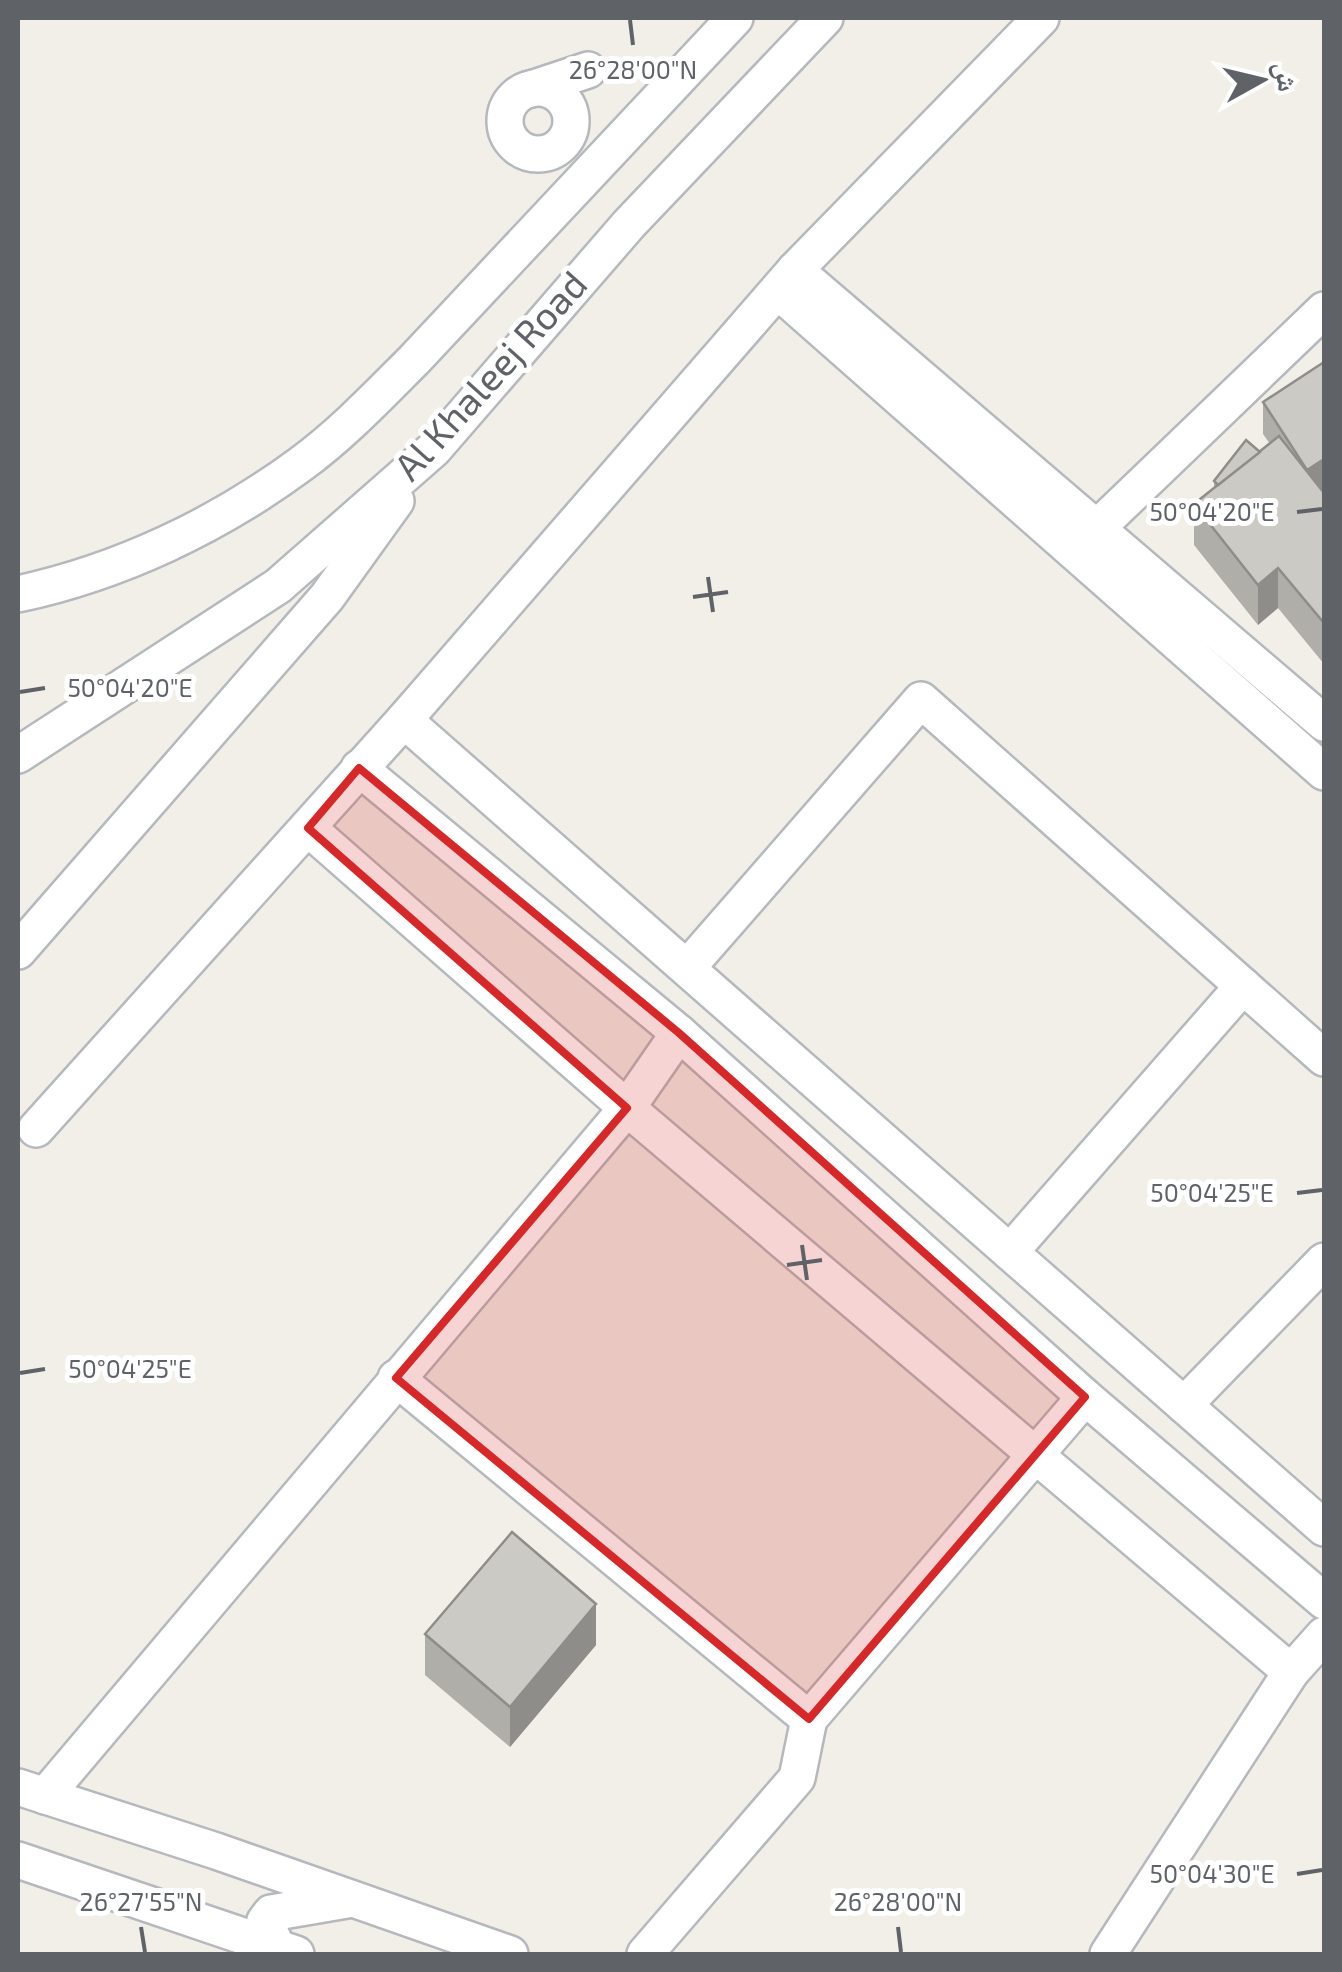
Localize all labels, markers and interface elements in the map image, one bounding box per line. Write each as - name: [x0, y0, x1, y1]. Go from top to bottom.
- north arrow: [1212, 30, 1312, 130]
- text: 26°28'00"N: [569, 54, 697, 84]
- text: ش: [1268, 59, 1307, 94]
- street label: Al Khaleej Road: [384, 261, 595, 489]
- text: 50°04'20"E: [1149, 496, 1275, 526]
- text: 50°04'20"E: [67, 672, 193, 702]
- text: 50°04'25"E: [1150, 1177, 1274, 1207]
- text: 50°04'25"E: [68, 1353, 192, 1383]
- text: 50°04'30"E: [1150, 1858, 1274, 1888]
- text: 26°27'55"N: [80, 1886, 202, 1916]
- text: 26°28'00"N: [834, 1886, 962, 1916]

